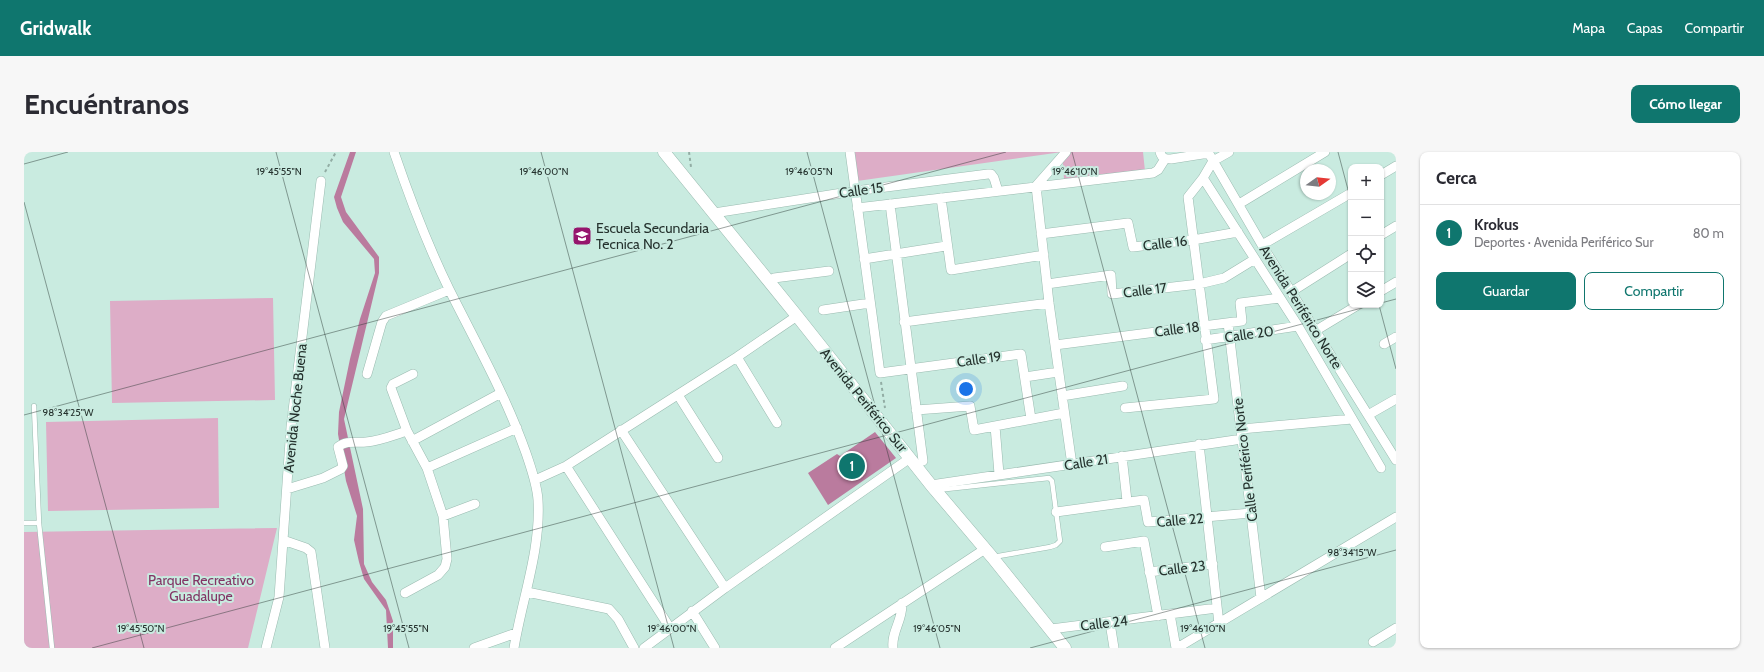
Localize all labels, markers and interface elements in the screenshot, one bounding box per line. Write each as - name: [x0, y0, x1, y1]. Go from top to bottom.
- text: Gridwalk: [20, 17, 92, 40]
- text: Mapa: [1572, 19, 1605, 37]
- text: Capas: [1627, 19, 1663, 37]
- text: Compartir: [1685, 19, 1744, 37]
- button: Cómo llegar: [1631, 85, 1740, 123]
- text: Encuéntranos: [24, 87, 189, 121]
- north arrow: [1300, 164, 1336, 200]
- map controls: [1348, 164, 1384, 308]
- button: +: [1348, 164, 1384, 200]
- text: 19°45'55"N: [256, 165, 302, 178]
- text: 19°46'00"N: [520, 165, 568, 178]
- text: 19°46'05"N: [785, 165, 833, 178]
- text: 19°46'10"N: [1052, 165, 1098, 178]
- text: Cerca: [1436, 168, 1477, 188]
- street label: Calle 15: [838, 178, 884, 202]
- button: −: [1348, 200, 1384, 236]
- text: Krokus: [1474, 216, 1519, 234]
- place label: Escuela Secundaria Tecnica No. 2: [596, 219, 709, 253]
- school or university icon: Escuela Secundaria Tecnica No. 2: [571, 225, 593, 247]
- text: 1: [1447, 225, 1451, 241]
- text: 80 m: [1693, 225, 1724, 241]
- street label: Calle 16: [1142, 231, 1188, 255]
- text: Deportes · Avenida Periférico Sur: [1474, 234, 1654, 250]
- button: locate: [1348, 236, 1384, 272]
- street label: Avenida Periférico Norte: [1256, 242, 1346, 372]
- button: layers: [1348, 272, 1384, 308]
- button: Guardar: [1436, 272, 1576, 310]
- button: Compartir: [1584, 272, 1724, 310]
- street label: Calle 17: [1122, 278, 1168, 302]
- street label: Calle 18: [1153, 317, 1201, 341]
- street label: Calle 20: [1223, 322, 1275, 346]
- street label: Avenida Noche Buena: [279, 342, 311, 473]
- street label: Avenida Periférico Sur: [816, 344, 912, 456]
- street label: Calle 19: [956, 347, 1002, 371]
- your location: [956, 379, 976, 399]
- street label: Calle Periférico Norte: [1228, 397, 1262, 523]
- text: 98°34'25"W: [43, 406, 94, 419]
- street label: Calle 21: [1063, 450, 1109, 474]
- pin: 1: [839, 451, 865, 481]
- street label: Calle 22: [1156, 509, 1204, 531]
- text: 98°34'15"W: [1328, 546, 1377, 559]
- street label: Calle 23: [1158, 556, 1206, 580]
- park label: Parque Recreativo Guadalupe: [148, 571, 254, 605]
- street label: Calle 24: [1079, 611, 1129, 635]
- text: 19°45'50"N: [117, 622, 165, 635]
- text: 19°45'55"N: [383, 622, 429, 635]
- text: 19°46'00"N: [648, 622, 696, 635]
- text: 19°46'05"N: [913, 622, 961, 635]
- text: 19°46'10"N: [1180, 622, 1226, 635]

